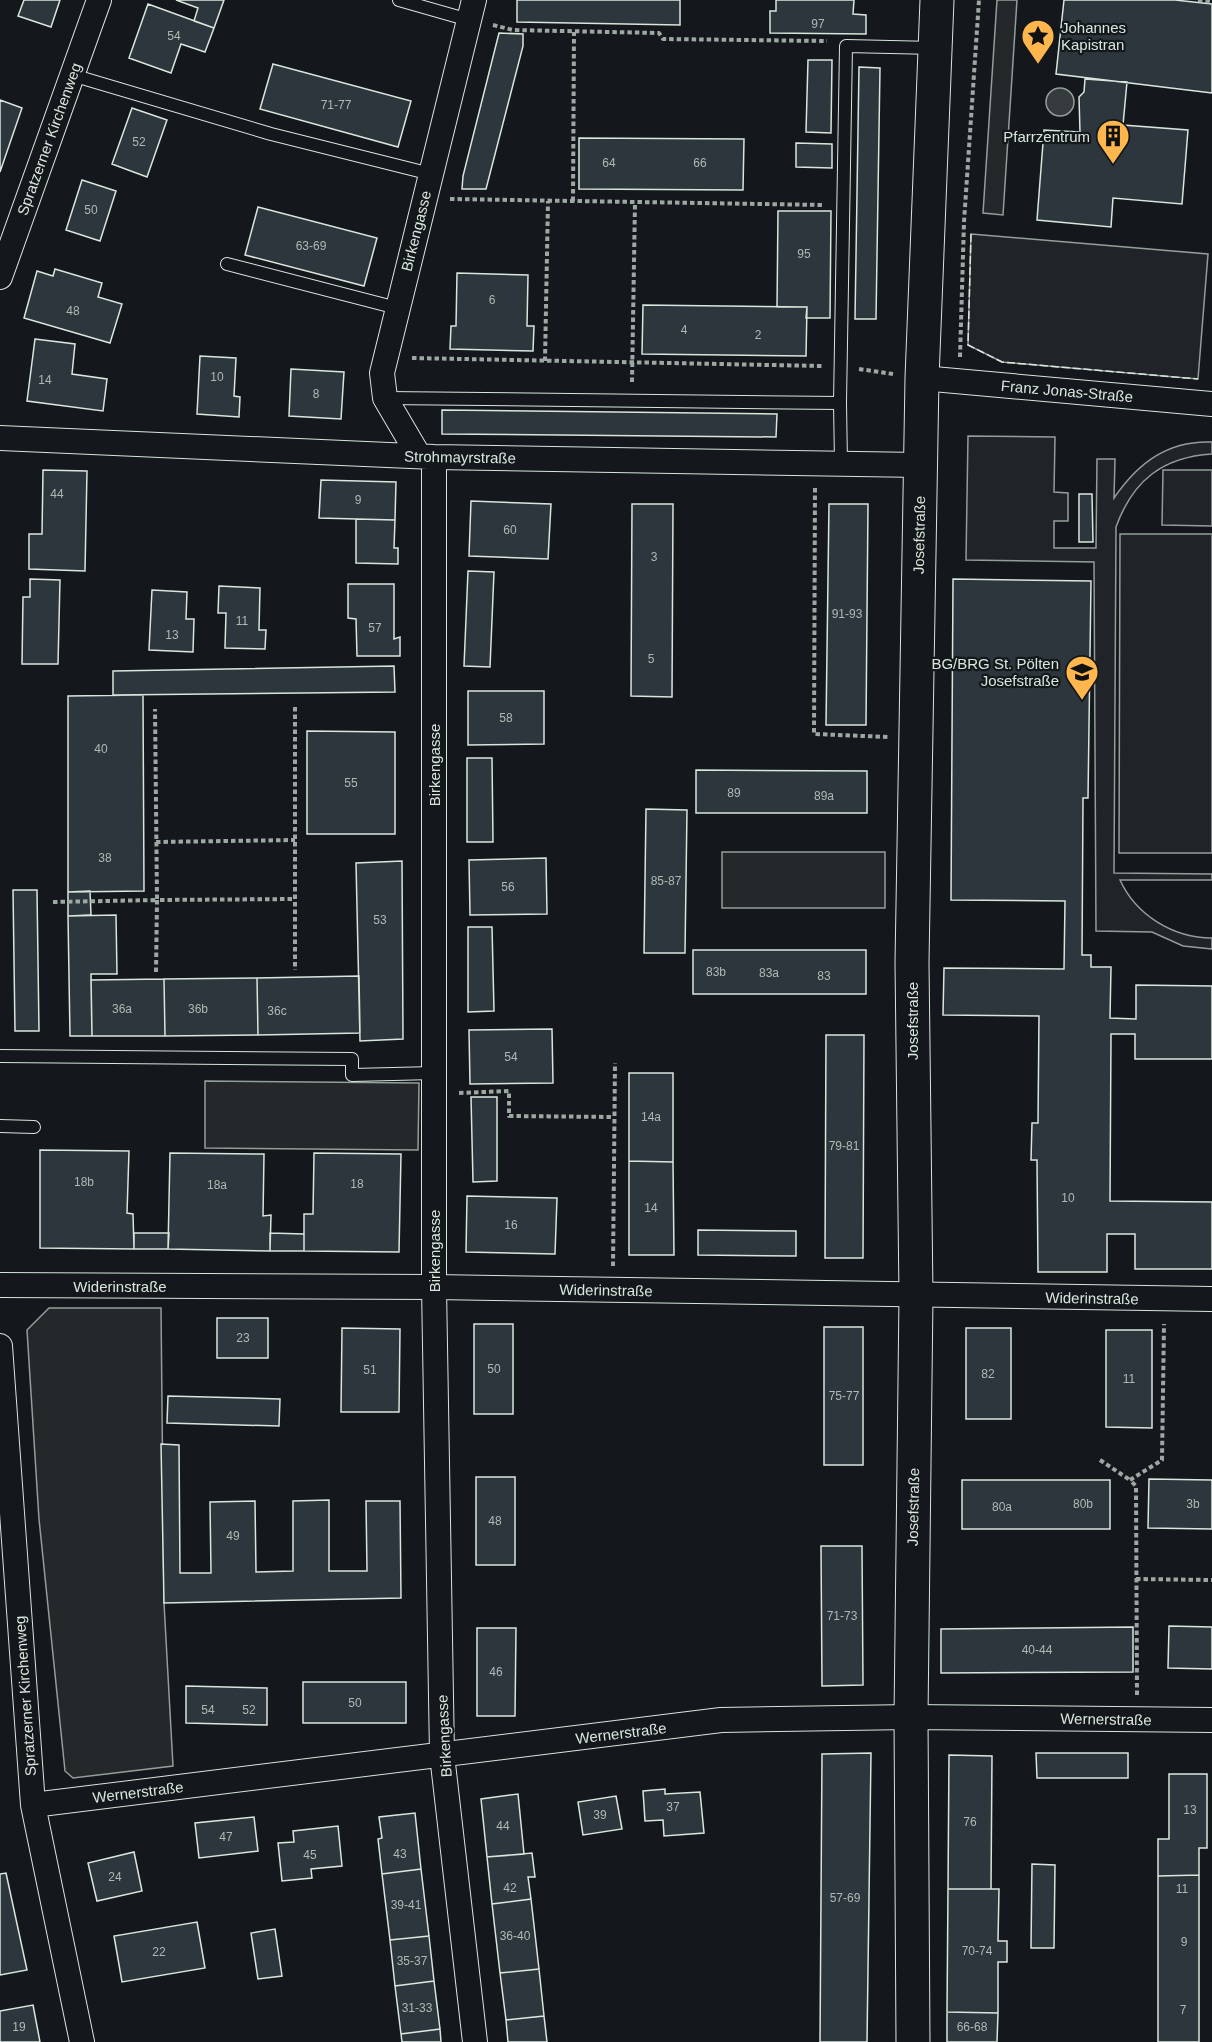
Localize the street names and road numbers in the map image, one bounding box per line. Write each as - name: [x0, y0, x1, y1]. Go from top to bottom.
- street label: Spratzerner Kirchenweg: [13, 60, 85, 218]
- street label: Birkengasse: [398, 189, 434, 273]
- street label: Franz Jonas-Straße: [1000, 377, 1134, 405]
- street label: Strohmayrstraße: [404, 448, 516, 466]
- street label: Josefstraße: [910, 496, 928, 574]
- street label: Birkengasse: [426, 724, 443, 806]
- street label: Josefstraße: [904, 982, 921, 1060]
- street label: Birkengasse: [426, 1210, 443, 1292]
- street label: Widerinstraße: [73, 1278, 167, 1295]
- street label: Widerinstraße: [559, 1281, 653, 1299]
- street label: Widerinstraße: [1045, 1289, 1139, 1307]
- street label: Josefstraße: [904, 1468, 922, 1546]
- street label: Spratzerner Kirchenweg: [11, 1615, 39, 1777]
- street label: Birkengasse: [433, 1694, 455, 1778]
- street label: Wernerstraße: [1060, 1710, 1152, 1728]
- street label: Wernerstraße: [575, 1719, 667, 1747]
- street label: Wernerstraße: [92, 1778, 184, 1806]

